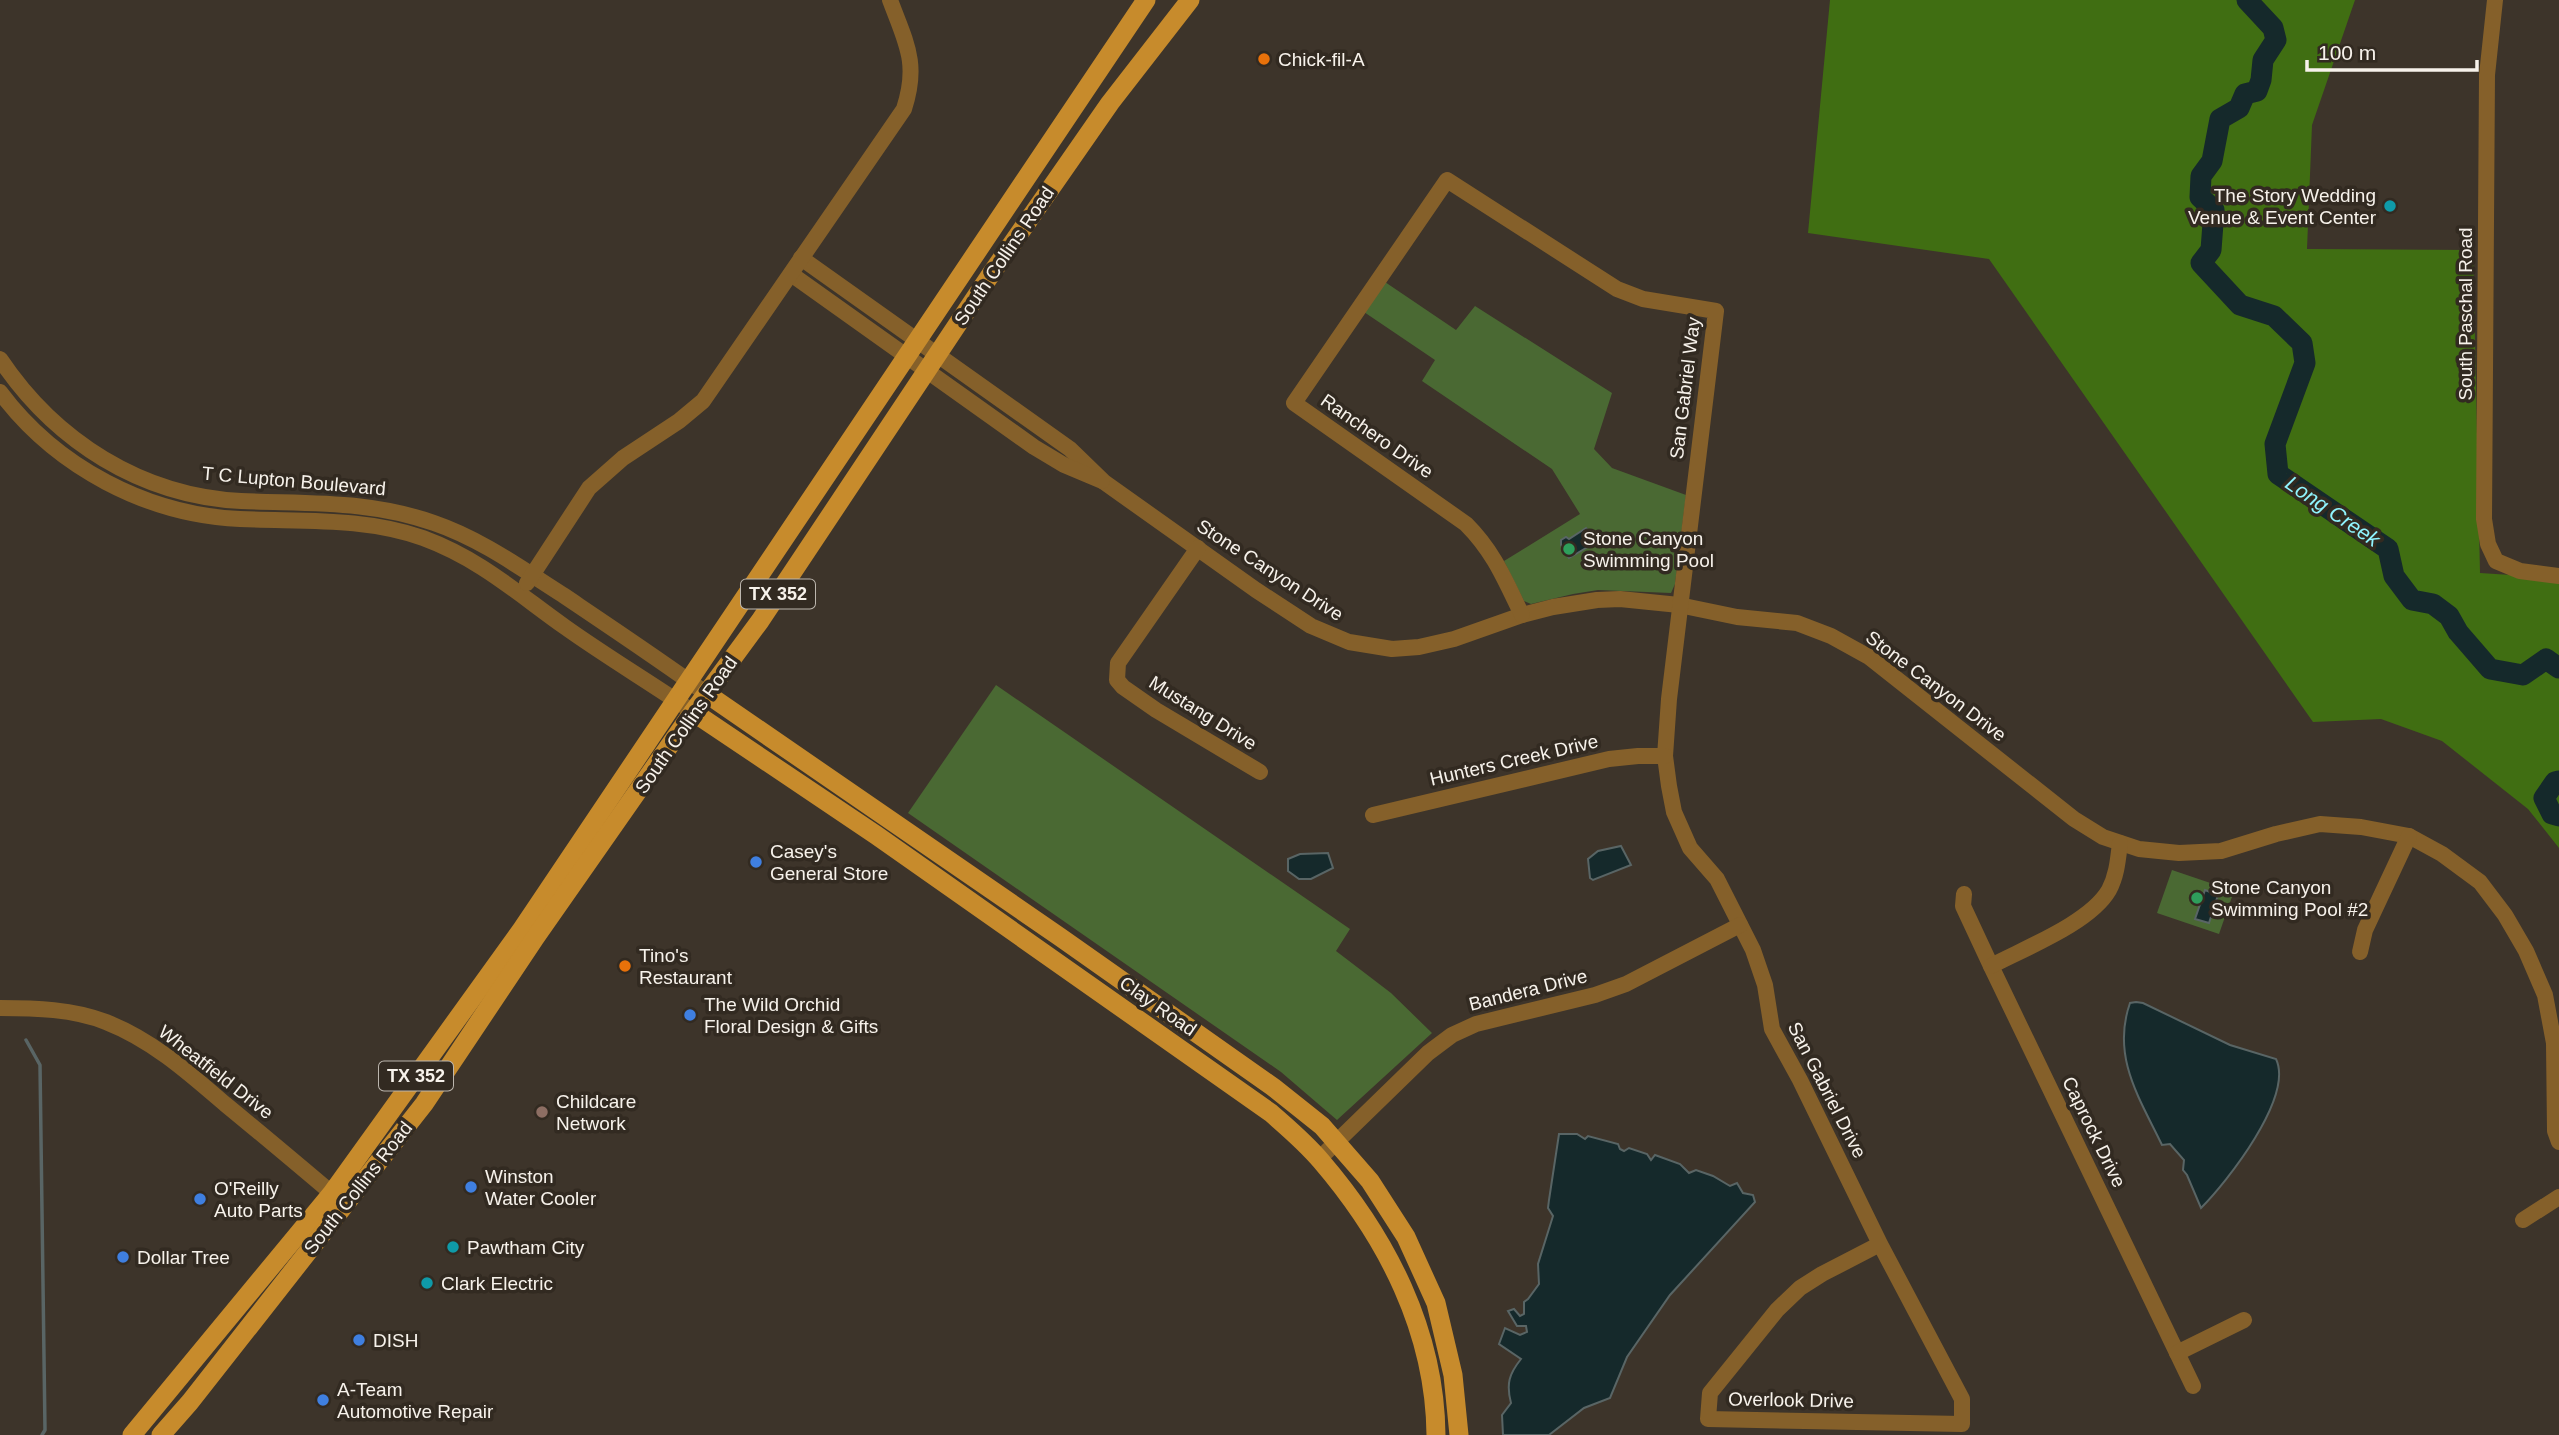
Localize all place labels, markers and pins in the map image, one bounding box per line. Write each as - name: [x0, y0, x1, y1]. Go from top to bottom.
- place label: Chick-fil-A: [1278, 49, 1365, 70]
- marker: Chick-fil-A: [1256, 51, 1272, 67]
- place label: The Story Wedding Venue & Event Center: [2188, 185, 2377, 228]
- marker: The Story Wedding Venue & Event Center: [2382, 198, 2398, 214]
- place label: Stone Canyon Swimming Pool: [1583, 528, 1714, 571]
- marker: Stone Canyon Swimming Pool: [1561, 541, 1577, 557]
- place label: Casey's General Store: [770, 841, 888, 884]
- marker: Casey's General Store: [748, 854, 764, 870]
- place label: Stone Canyon Swimming Pool #2: [2211, 877, 2368, 920]
- marker: Stone Canyon Swimming Pool #2: [2189, 890, 2205, 906]
- place label: Tino's Restaurant: [639, 945, 733, 988]
- marker: Tino's Restaurant: [617, 958, 633, 974]
- place label: The Wild Orchid Floral Design & Gifts: [704, 994, 878, 1037]
- marker: The Wild Orchid Floral Design & Gifts: [682, 1007, 698, 1023]
- place label: Childcare Network: [556, 1091, 636, 1134]
- marker: Childcare Network: [534, 1104, 550, 1120]
- place label: Winston Water Cooler: [485, 1166, 597, 1209]
- place label: O'Reilly Auto Parts: [214, 1178, 303, 1221]
- marker: Winston Water Cooler: [463, 1179, 479, 1195]
- marker: O'Reilly Auto Parts: [192, 1191, 208, 1207]
- place label: Pawtham City: [467, 1237, 585, 1258]
- marker: Pawtham City: [445, 1239, 461, 1255]
- place label: Dollar Tree: [137, 1247, 230, 1268]
- marker: Dollar Tree: [115, 1249, 131, 1265]
- place label: Clark Electric: [441, 1273, 553, 1294]
- marker: Clark Electric: [419, 1275, 435, 1291]
- place label: DISH: [373, 1330, 418, 1351]
- marker: DISH: [351, 1332, 367, 1348]
- place label: A-Team Automotive Repair: [337, 1379, 494, 1422]
- marker: A-Team Automotive Repair: [315, 1392, 331, 1408]

